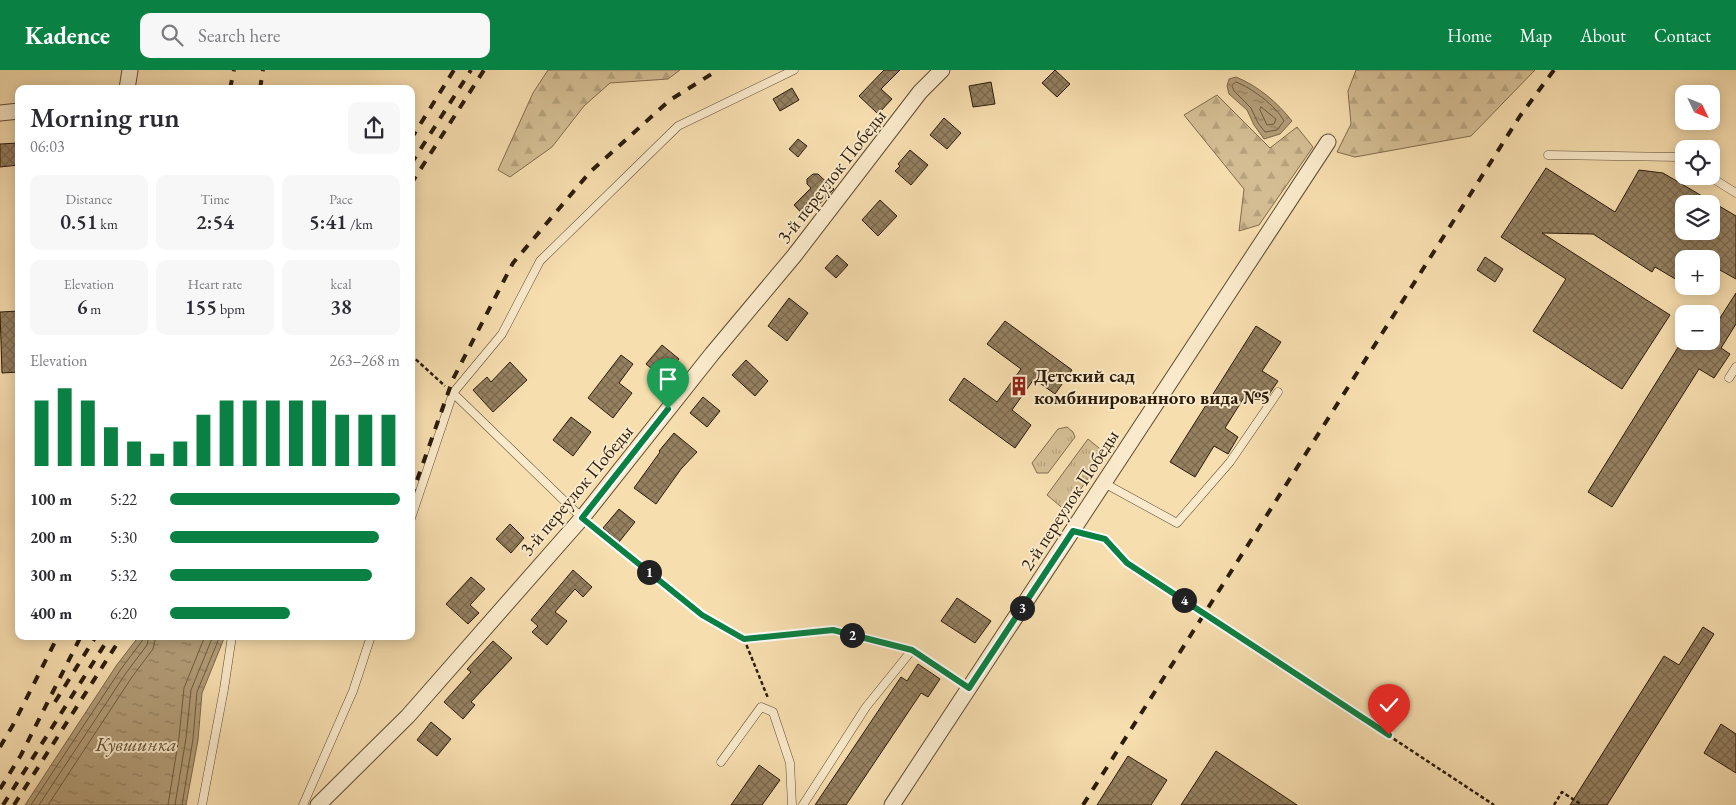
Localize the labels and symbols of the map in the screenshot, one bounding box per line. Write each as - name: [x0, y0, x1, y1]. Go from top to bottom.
- north arrow: [1675, 85, 1720, 130]
- street label: 3-й переулок Победы: [771, 104, 892, 248]
- pin: [647, 358, 689, 409]
- place label: Детский сад комбинированного вида №5: [1034, 363, 1270, 410]
- building icon: Детский сад комбинированного вида №5: [1008, 375, 1030, 397]
- street label: 3-й переулок Победы: [514, 419, 639, 561]
- street label: 2-й переулок Победы: [1014, 425, 1125, 576]
- pin: 1: [636, 560, 662, 584]
- pin: 4: [1172, 588, 1196, 612]
- pin: 3: [1010, 596, 1034, 620]
- pin: 2: [840, 622, 864, 648]
- pin: [1368, 684, 1410, 735]
- water label: Кувшинка: [94, 731, 177, 757]

